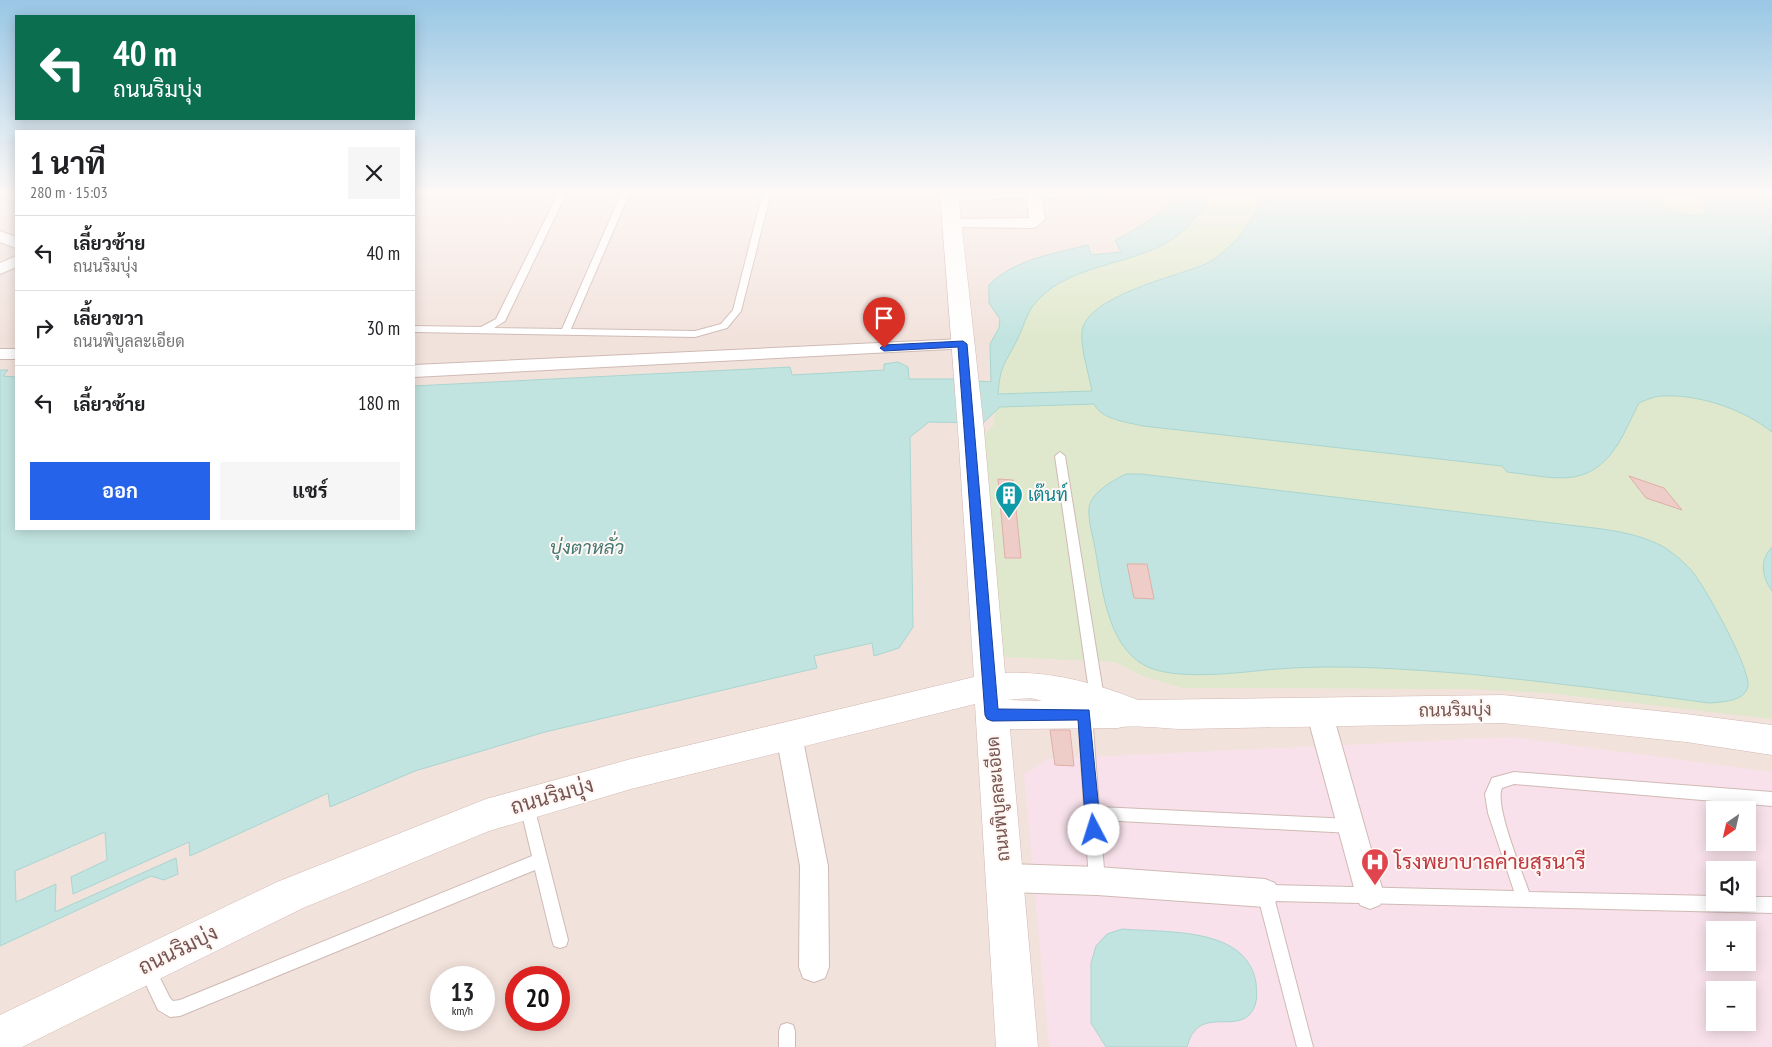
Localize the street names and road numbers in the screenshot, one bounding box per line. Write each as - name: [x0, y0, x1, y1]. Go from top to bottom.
- street label: ถนนริมบุ่ง: [1418, 697, 1492, 723]
- street label: ถนนพิบูลละเอียด: [980, 735, 1016, 863]
- street label: ถนนริมบุ่ง: [507, 771, 597, 821]
- street label: ถนนริมบุ่ง: [134, 919, 222, 981]

